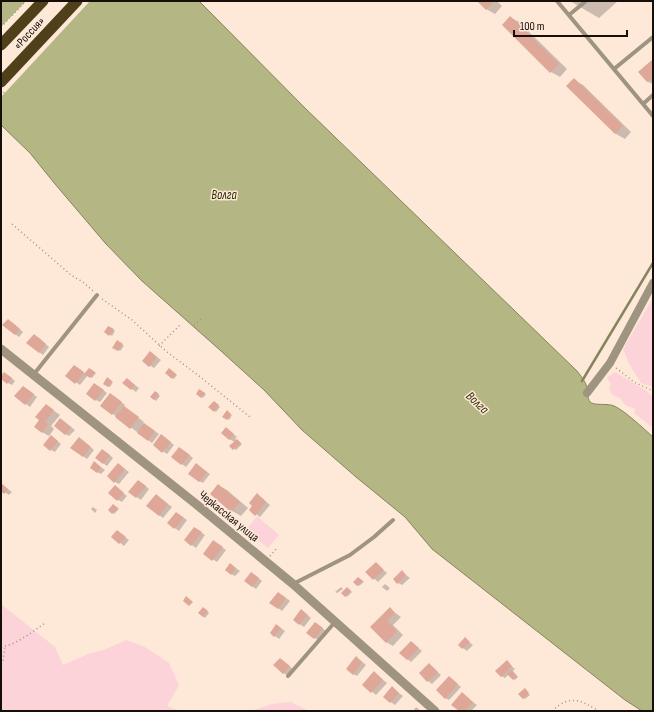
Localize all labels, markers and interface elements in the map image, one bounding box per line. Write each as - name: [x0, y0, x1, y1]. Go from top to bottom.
- scale bar: [514, 12, 627, 38]
- street label: «Россия»: [11, 14, 48, 53]
- text: 100 m: [520, 19, 545, 34]
- water label: Волга: [211, 187, 237, 203]
- water label: Волга: [463, 388, 493, 418]
- street label: Черкасская улица: [195, 487, 262, 546]

